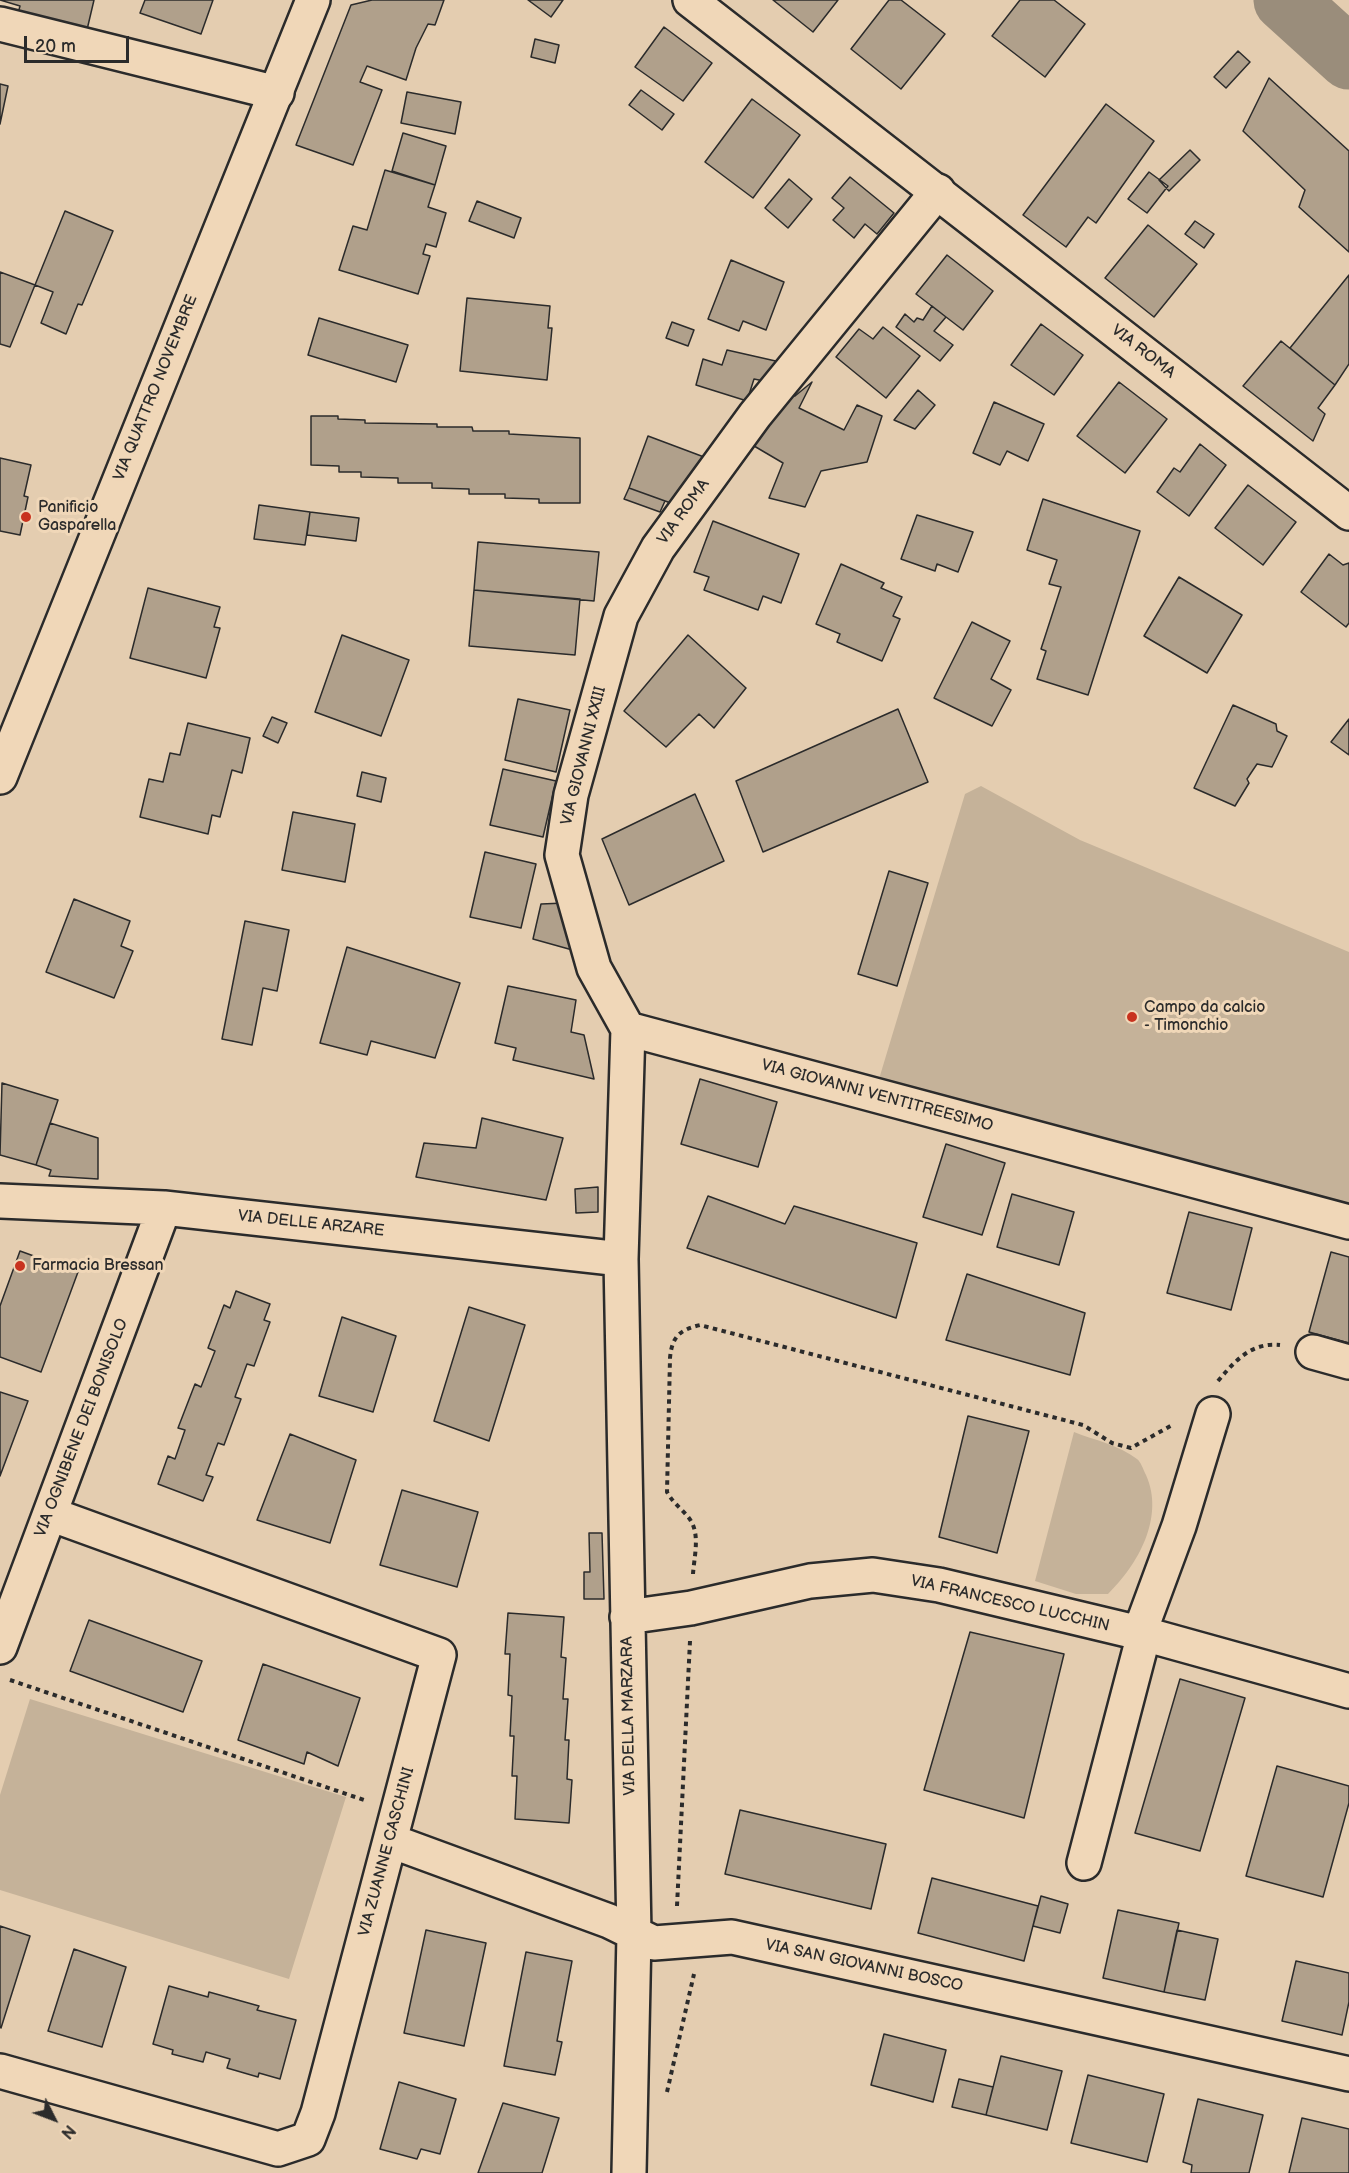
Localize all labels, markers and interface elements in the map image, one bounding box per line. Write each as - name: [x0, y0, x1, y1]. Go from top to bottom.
- scale bar: [27, 24, 132, 62]
- text: 20 m: [35, 36, 76, 57]
- street label: VIA QUATTRO NOVEMBRE: [110, 292, 202, 484]
- street label: VIA ROMA: [1107, 321, 1179, 383]
- street label: VIA ROMA: [654, 476, 714, 548]
- place label: Panificio Gasparella: [38, 498, 116, 536]
- marker: Panificio Gasparella: [19, 510, 33, 524]
- street label: VIA GIOVANNI XXIII: [557, 685, 611, 827]
- place label: Campo da calcio - Timonchio: [1144, 998, 1265, 1036]
- marker: Campo da calcio - Timonchio: [1125, 1010, 1139, 1024]
- street label: VIA GIOVANNI VENTITREESIMO: [759, 1056, 995, 1136]
- street label: VIA DELLE ARZARE: [237, 1207, 385, 1241]
- place label: Farmacia Bressan: [32, 1256, 164, 1276]
- marker: Farmacia Bressan: [13, 1259, 27, 1273]
- street label: VIA OGNIBENE DEI BONISOLO: [31, 1316, 133, 1540]
- street label: VIA FRANCESCO LUCCHIN: [909, 1572, 1111, 1636]
- street label: VIA DELLA MARZARA: [618, 1636, 640, 1796]
- street label: VIA ZUANNE CASCHINI: [355, 1765, 419, 1939]
- street label: VIA SAN GIOVANNI BOSCO: [763, 1936, 965, 1996]
- north arrow: [24, 2089, 84, 2149]
- text: N: [57, 2121, 79, 2142]

